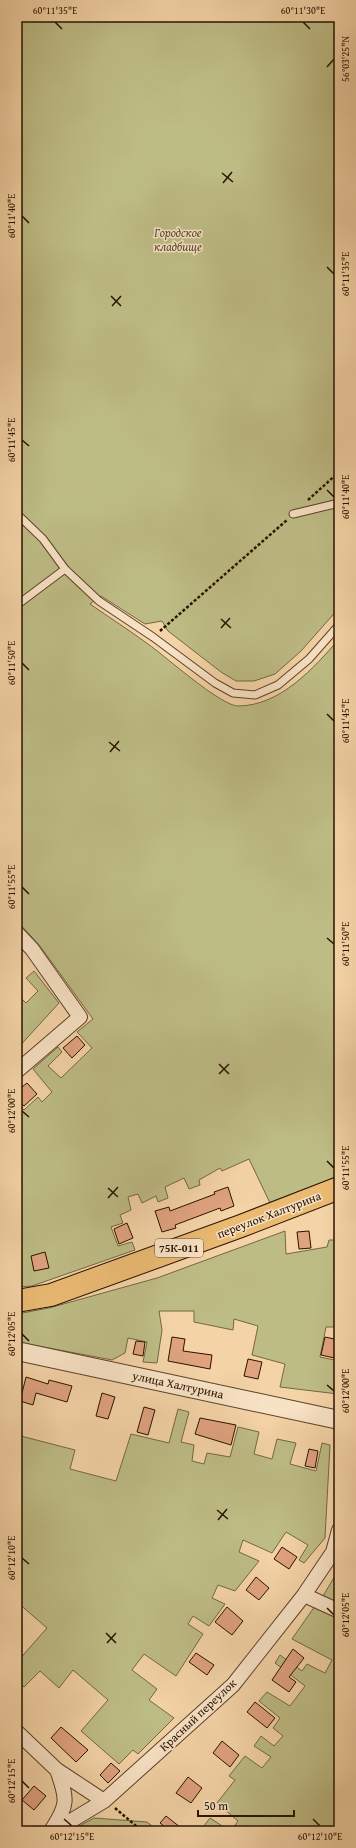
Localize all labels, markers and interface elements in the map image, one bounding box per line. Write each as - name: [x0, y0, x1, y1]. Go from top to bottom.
- text: 60°11'35"E: [33, 3, 77, 18]
- text: 60°11'30"E: [281, 3, 325, 18]
- text: 56°03'25"N: [338, 36, 353, 82]
- text: 60°11'40"E: [4, 194, 19, 238]
- park label: Городское кладбище: [153, 224, 202, 255]
- text: 60°11'35"E: [338, 252, 353, 296]
- text: 60°11'45"E: [4, 418, 19, 462]
- text: 60°11'40"E: [338, 475, 353, 519]
- text: 60°11'50"E: [4, 641, 19, 685]
- text: 60°11'45"E: [338, 699, 353, 743]
- text: 60°11'55"E: [4, 865, 19, 909]
- text: 60°11'50"E: [338, 922, 353, 966]
- text: 60°12'00"E: [4, 1089, 19, 1133]
- text: 60°11'55"E: [338, 1146, 353, 1190]
- street label: переулок Халтурина: [214, 1187, 324, 1242]
- road number: 75К-011: [155, 1239, 203, 1257]
- text: 60°12'05"E: [4, 1312, 19, 1356]
- street label: улица Халтурина: [130, 1366, 226, 1403]
- text: 60°12'00"E: [338, 1369, 353, 1413]
- text: 60°12'10"E: [4, 1536, 19, 1580]
- text: 60°12'05"E: [338, 1593, 353, 1637]
- street label: Красный переулок: [155, 1674, 240, 1755]
- text: 60°12'15"E: [4, 1759, 19, 1803]
- scale bar: [198, 1792, 294, 1818]
- text: 50 m: [204, 1797, 228, 1814]
- text: 60°12'15"E: [50, 1829, 94, 1844]
- text: 60°12'10"E: [298, 1829, 342, 1844]

